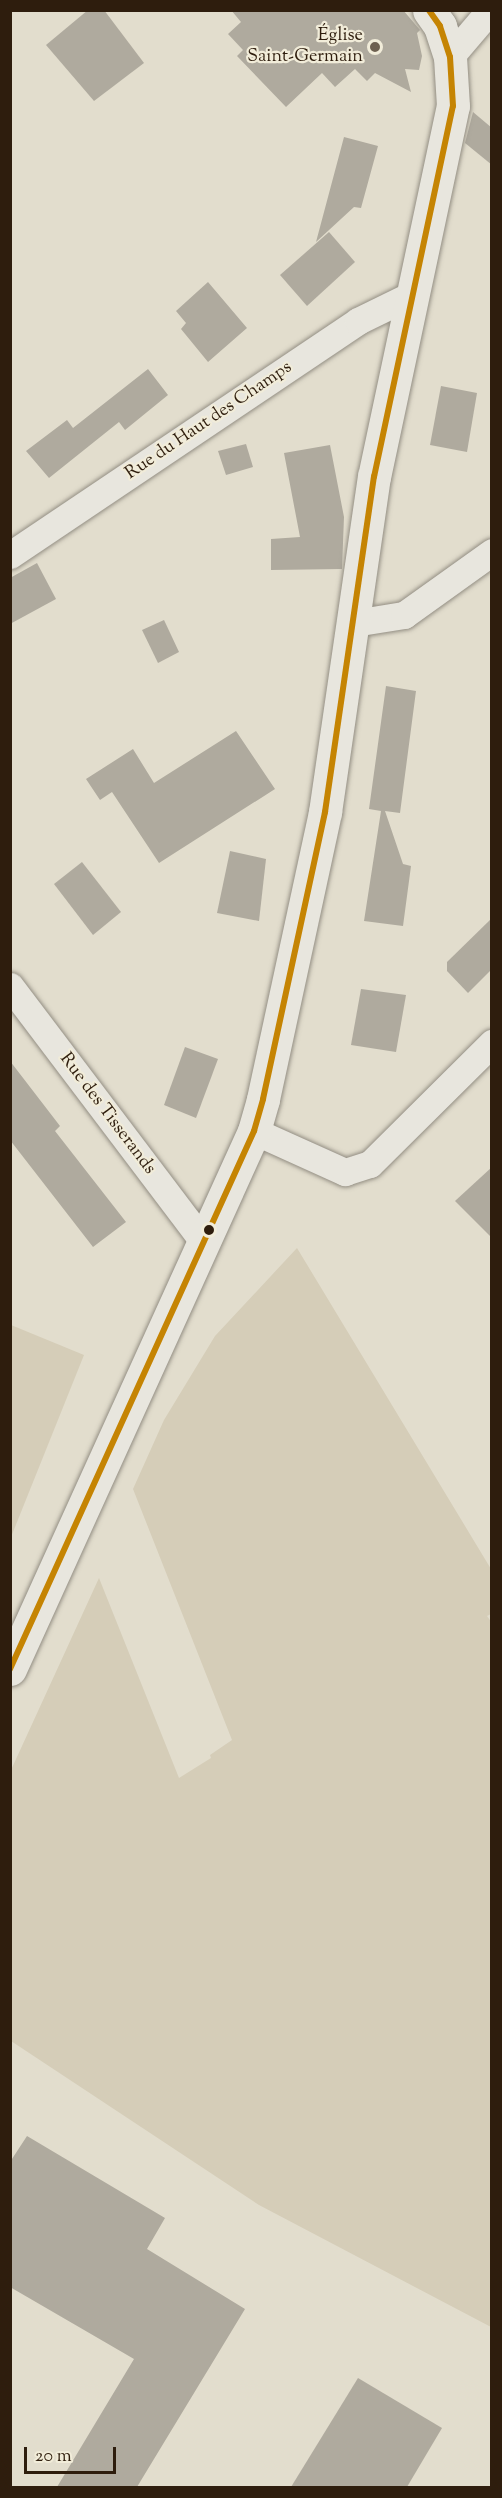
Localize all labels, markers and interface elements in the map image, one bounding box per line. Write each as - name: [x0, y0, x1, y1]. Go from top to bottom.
- place label: Église Saint-Germain: [247, 26, 363, 68]
- marker: Église Saint-Germain: [368, 40, 382, 54]
- street label: Rue du Haut des Champs: [122, 357, 296, 485]
- street label: Rue des Tisserands: [54, 1049, 160, 1179]
- unlabelled marker: [203, 1224, 215, 1236]
- scale bar: [27, 2435, 118, 2473]
- text: 20 m: [35, 2444, 72, 2470]

